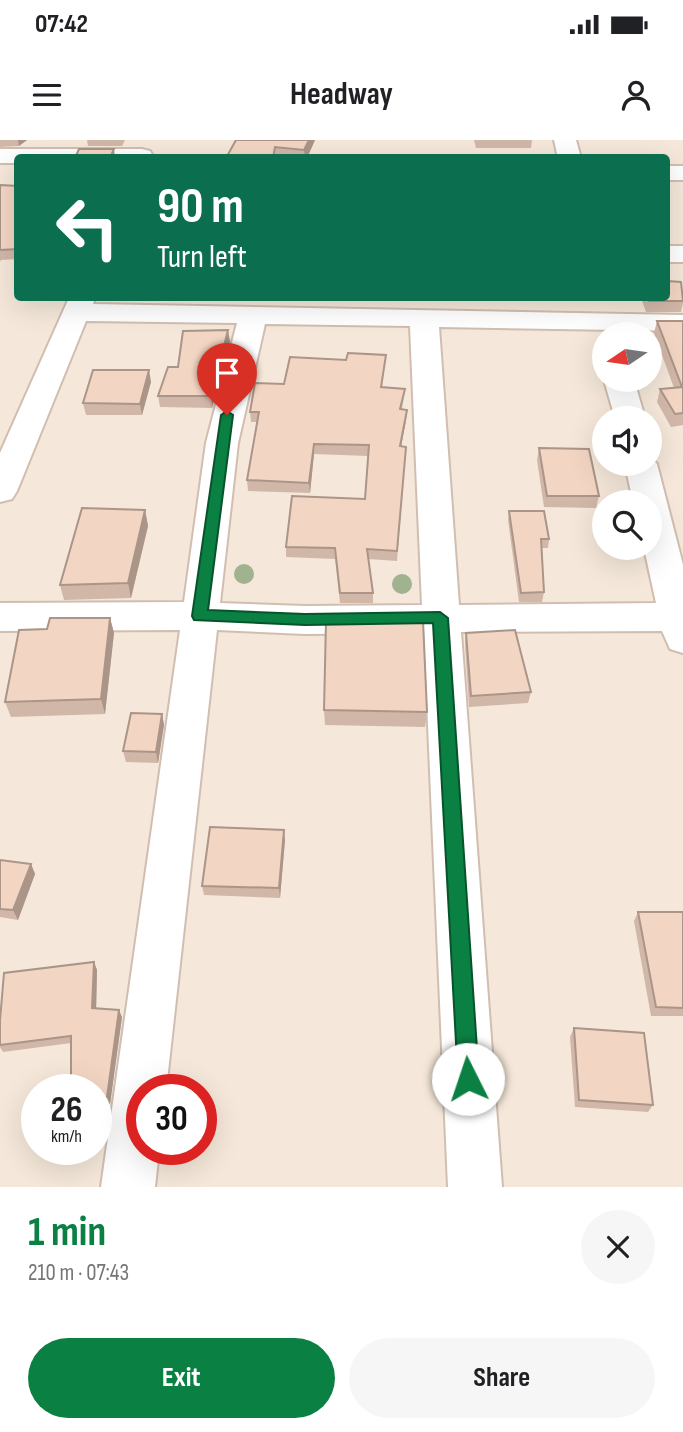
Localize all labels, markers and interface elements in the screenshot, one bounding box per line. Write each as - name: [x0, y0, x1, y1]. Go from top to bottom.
- text: 07:42: [35, 9, 88, 40]
- text: Headway: [290, 75, 393, 114]
- icon: menu: [28, 76, 66, 114]
- icon: person: [617, 76, 655, 114]
- text: 90 m: [157, 178, 244, 237]
- icon: left: [42, 182, 133, 273]
- text: Turn left: [157, 238, 247, 277]
- north arrow: [592, 322, 662, 392]
- map controls: [592, 322, 662, 560]
- pin: [197, 343, 257, 415]
- icon: arrive: [208, 354, 246, 392]
- button: sound: [592, 406, 662, 476]
- button: search: [592, 490, 662, 560]
- position arrow: [431, 1042, 505, 1116]
- speed limit sign: 30: [126, 1074, 217, 1165]
- text: 26: [51, 1089, 82, 1132]
- text: km/h: [51, 1126, 82, 1147]
- text: 1 min: [28, 1207, 106, 1258]
- button: close: [581, 1210, 655, 1284]
- text: 210 m · 07:43: [28, 1259, 129, 1287]
- button: Exit: [28, 1338, 335, 1418]
- button: Share: [349, 1338, 655, 1418]

